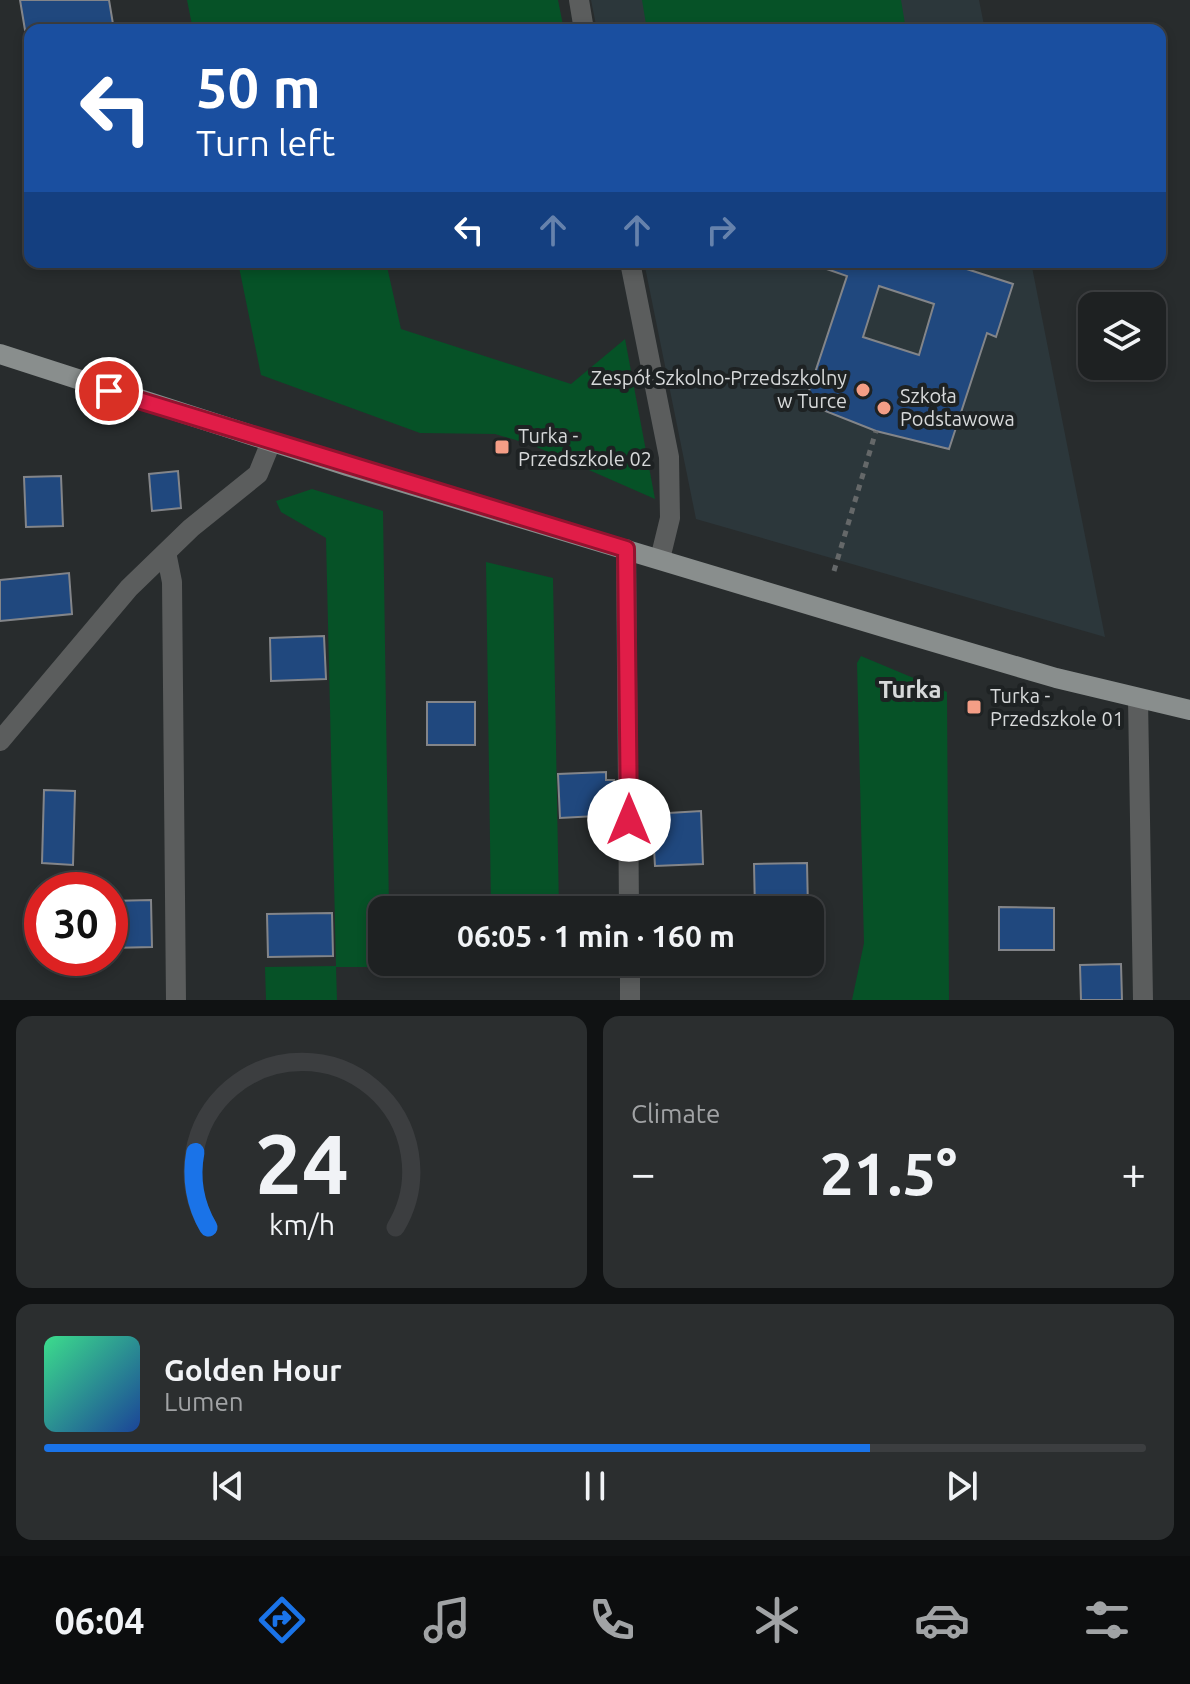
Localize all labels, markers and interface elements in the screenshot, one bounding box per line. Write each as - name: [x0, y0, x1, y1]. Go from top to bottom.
- icon: left: [64, 56, 168, 160]
- text: 50 m: [196, 56, 321, 119]
- text: Turn left: [196, 122, 335, 163]
- icon: left: [447, 208, 491, 252]
- icon: ahead: [531, 208, 575, 252]
- icon: ahead: [615, 208, 659, 252]
- icon: right: [699, 208, 743, 252]
- map controls: [1078, 292, 1166, 380]
- button: layers: [1078, 292, 1166, 380]
- pin: [75, 357, 143, 425]
- place label: Zespół Szkolno-Przedszkolny w Turce: [591, 366, 847, 412]
- icon: arrive: [87, 369, 131, 413]
- marker: Zespół Szkolno-Przedszkolny w Turce: [854, 381, 872, 399]
- place label: Szkoła Podstawowa: [900, 384, 1015, 430]
- marker: Szkoła Podstawowa: [875, 399, 893, 417]
- place label: Turka - Przedszkole 02: [518, 424, 652, 470]
- marker: Turka - Przedszkole 02: [493, 438, 511, 456]
- district label: Turka: [878, 676, 942, 703]
- place label: Turka - Przedszkole 01: [990, 684, 1124, 730]
- marker: Turka - Przedszkole 01: [965, 698, 983, 716]
- position arrow: [587, 778, 671, 862]
- speed limit sign: 30: [24, 872, 128, 976]
- text: 06:05 · 1 min · 160 m: [457, 919, 735, 953]
- text: Climate: [631, 1099, 720, 1128]
- text: 24: [255, 1116, 348, 1210]
- text: 21.5°: [820, 1139, 957, 1206]
- text: −: [631, 1148, 656, 1197]
- text: +: [1121, 1148, 1146, 1197]
- text: km/h: [269, 1208, 335, 1240]
- text: Golden Hour: [164, 1353, 342, 1387]
- text: Lumen: [164, 1387, 244, 1416]
- icon: previous: [206, 1464, 250, 1508]
- icon: pause: [573, 1464, 617, 1508]
- icon: next: [940, 1464, 984, 1508]
- icon: directions: [254, 1592, 310, 1648]
- icon: music: [419, 1592, 475, 1648]
- icon: phone: [584, 1592, 640, 1648]
- icon: climate: [749, 1592, 805, 1648]
- icon: car: [914, 1592, 970, 1648]
- icon: filters: [1079, 1592, 1135, 1648]
- text: 06:04: [55, 1600, 145, 1641]

